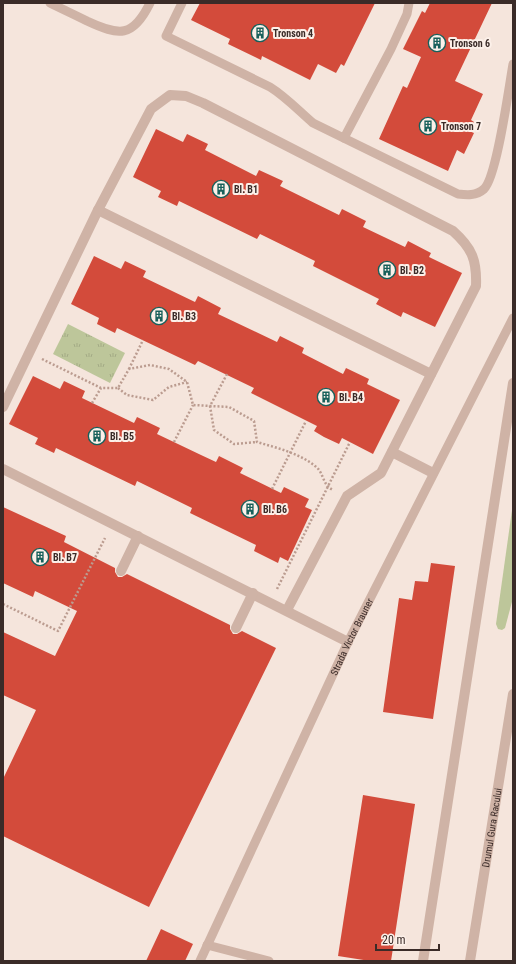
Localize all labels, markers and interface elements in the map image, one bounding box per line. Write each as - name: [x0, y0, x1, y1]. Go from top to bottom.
- building icon: Tronson 4: [250, 23, 270, 43]
- place label: Tronson 4: [273, 28, 313, 39]
- building icon: Tronson 6: [427, 33, 447, 53]
- place label: Tronson 6: [450, 38, 490, 49]
- building icon: Tronson 7: [418, 116, 438, 136]
- place label: Tronson 7: [441, 121, 481, 132]
- building icon: Bl. B1: [211, 179, 231, 199]
- place label: Bl. B1: [234, 184, 258, 195]
- building icon: Bl. B2: [377, 260, 397, 280]
- place label: Bl. B2: [400, 265, 424, 276]
- building icon: Bl. B3: [149, 306, 169, 326]
- place label: Bl. B3: [172, 311, 196, 322]
- building icon: Bl. B4: [316, 387, 336, 407]
- place label: Bl. B4: [339, 392, 363, 403]
- building icon: Bl. B5: [87, 426, 107, 446]
- place label: Bl. B5: [110, 431, 134, 442]
- building icon: Bl. B6: [240, 499, 260, 519]
- place label: Bl. B6: [263, 504, 287, 515]
- building icon: Bl. B7: [30, 547, 50, 567]
- place label: Bl. B7: [53, 552, 77, 563]
- street label: Strada Victor Brauner: [328, 597, 375, 677]
- street label: Drumul Gura Racului: [480, 787, 504, 868]
- scale bar: [376, 926, 439, 952]
- text: 20 m: [382, 933, 406, 947]

